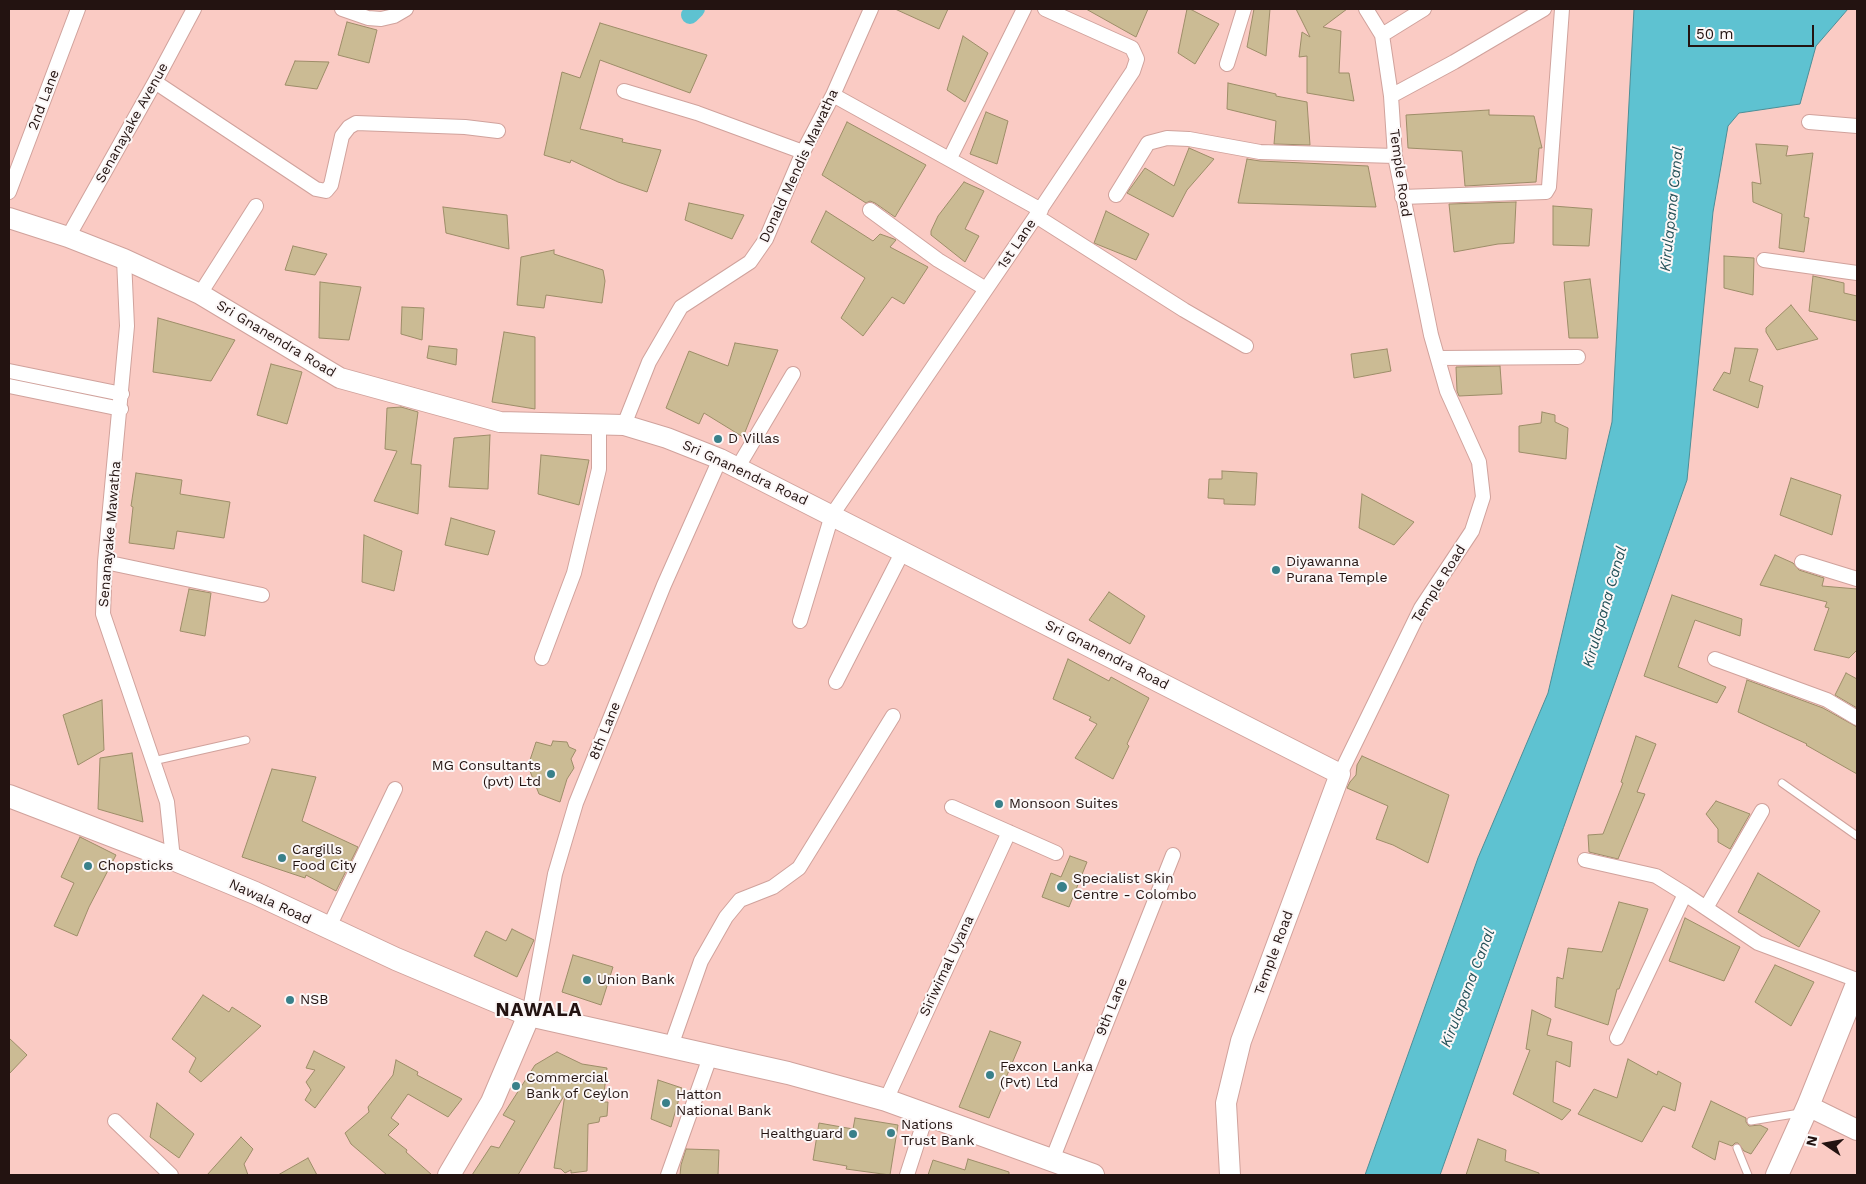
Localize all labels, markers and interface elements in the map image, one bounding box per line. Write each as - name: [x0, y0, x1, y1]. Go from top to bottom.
- scale bar: [1691, 15, 1817, 47]
- text: 50 m: [1696, 25, 1733, 43]
- street label: Senanayake Avenue: [92, 60, 172, 186]
- street label: 2nd Lane: [25, 67, 63, 133]
- street label: Donald Mendis Mawatha: [756, 87, 842, 245]
- street label: Temple Road: [1386, 128, 1414, 218]
- water label: Kirulapana Canal: [1656, 146, 1688, 272]
- street label: 1st Lane: [994, 216, 1040, 272]
- street label: Sri Gnanendra Road: [213, 297, 339, 381]
- place label: D Villas: [728, 431, 780, 447]
- marker: D Villas: [712, 433, 724, 445]
- street label: Sri Gnanendra Road: [680, 437, 810, 509]
- street label: Senanayake Mawatha: [95, 460, 125, 608]
- street label: Temple Road: [1408, 542, 1470, 626]
- water label: Kirulapana Canal: [1579, 544, 1631, 670]
- place label: Diyawanna Purana Temple: [1286, 554, 1387, 586]
- marker: Diyawanna Purana Temple: [1270, 564, 1282, 576]
- street label: Sri Gnanendra Road: [1042, 617, 1172, 693]
- street label: 8th Lane: [586, 700, 624, 762]
- place label: MG Consultants (pvt) Ltd: [432, 758, 541, 790]
- marker: MG Consultants (pvt) Ltd: [545, 768, 557, 780]
- place label: Monsoon Suites: [1009, 796, 1118, 812]
- marker: Monsoon Suites: [993, 798, 1005, 810]
- place label: Cargills Food City: [292, 842, 357, 874]
- marker: Cargills Food City: [276, 852, 288, 864]
- place label: Chopsticks: [98, 858, 173, 874]
- marker: Chopsticks: [82, 860, 94, 872]
- place label: Specialist Skin Centre - Colombo: [1073, 871, 1197, 904]
- street label: Nawala Road: [226, 876, 314, 928]
- marker: Specialist Skin Centre - Colombo: [1055, 880, 1069, 894]
- street label: Temple Road: [1251, 909, 1297, 997]
- street label: Siriwimal Uyana: [916, 913, 978, 1019]
- water label: Kirulapana Canal: [1437, 926, 1499, 1050]
- place label: Union Bank: [597, 972, 675, 988]
- marker: Union Bank: [581, 974, 593, 986]
- street label: 9th Lane: [1093, 976, 1131, 1038]
- place label: NSB: [300, 992, 328, 1008]
- marker: NSB: [284, 994, 296, 1006]
- district label: NAWALA: [495, 999, 583, 1021]
- place label: Fexcon Lanka (Pvt) Ltd: [1000, 1059, 1093, 1092]
- marker: Fexcon Lanka (Pvt) Ltd: [984, 1069, 996, 1081]
- place label: Commercial Bank of Ceylon: [526, 1070, 629, 1102]
- marker: Commercial Bank of Ceylon: [510, 1080, 522, 1092]
- place label: Hatton National Bank: [676, 1087, 771, 1120]
- marker: Hatton National Bank: [660, 1097, 672, 1109]
- place label: Nations Trust Bank: [901, 1117, 975, 1150]
- north arrow: [1801, 1119, 1851, 1169]
- place label: Healthguard: [760, 1126, 843, 1142]
- marker: Nations Trust Bank: [885, 1127, 897, 1139]
- marker: Healthguard: [847, 1128, 859, 1140]
- text: N: [1802, 1134, 1820, 1148]

